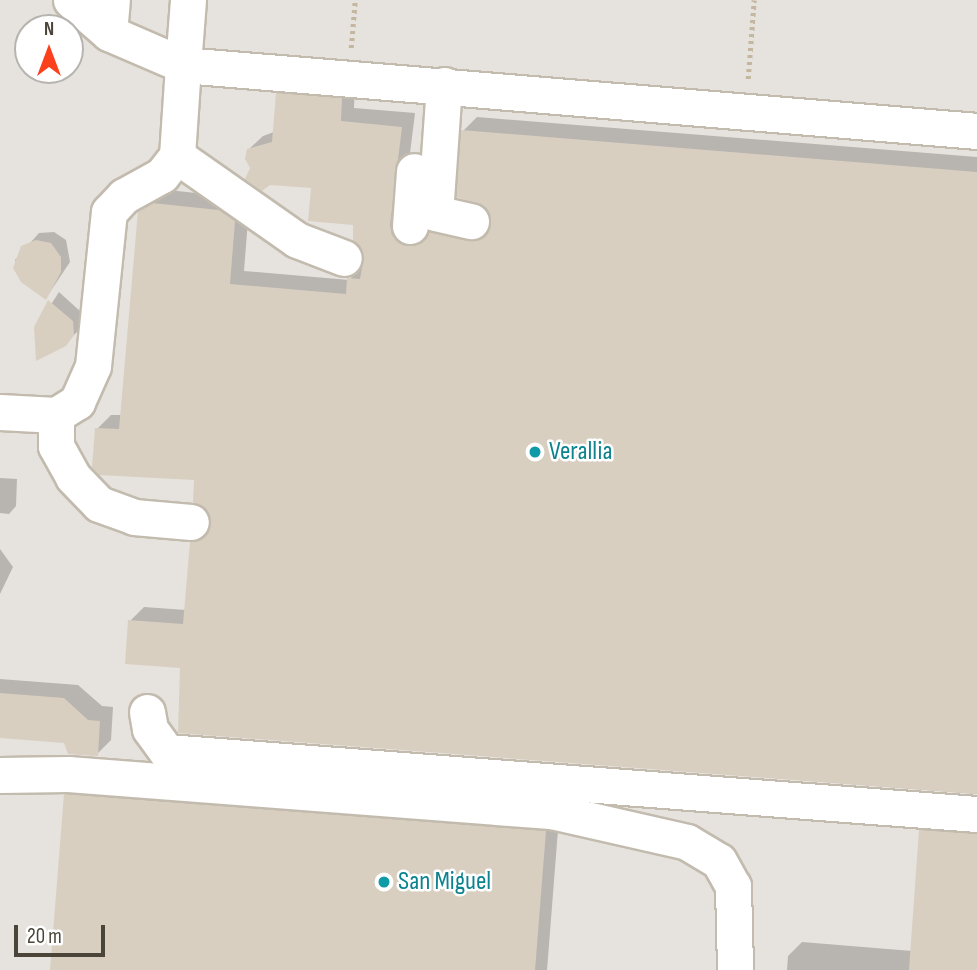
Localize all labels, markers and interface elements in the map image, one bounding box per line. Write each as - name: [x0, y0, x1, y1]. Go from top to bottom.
- north arrow: [14, 14, 84, 84]
- text: N: [44, 18, 54, 41]
- place label: Verallia: [549, 436, 612, 468]
- marker: Verallia: [527, 444, 543, 460]
- place label: San Miguel: [398, 866, 491, 898]
- marker: San Miguel: [376, 874, 392, 890]
- scale bar: [18, 911, 108, 955]
- text: 20 m: [27, 924, 62, 949]

